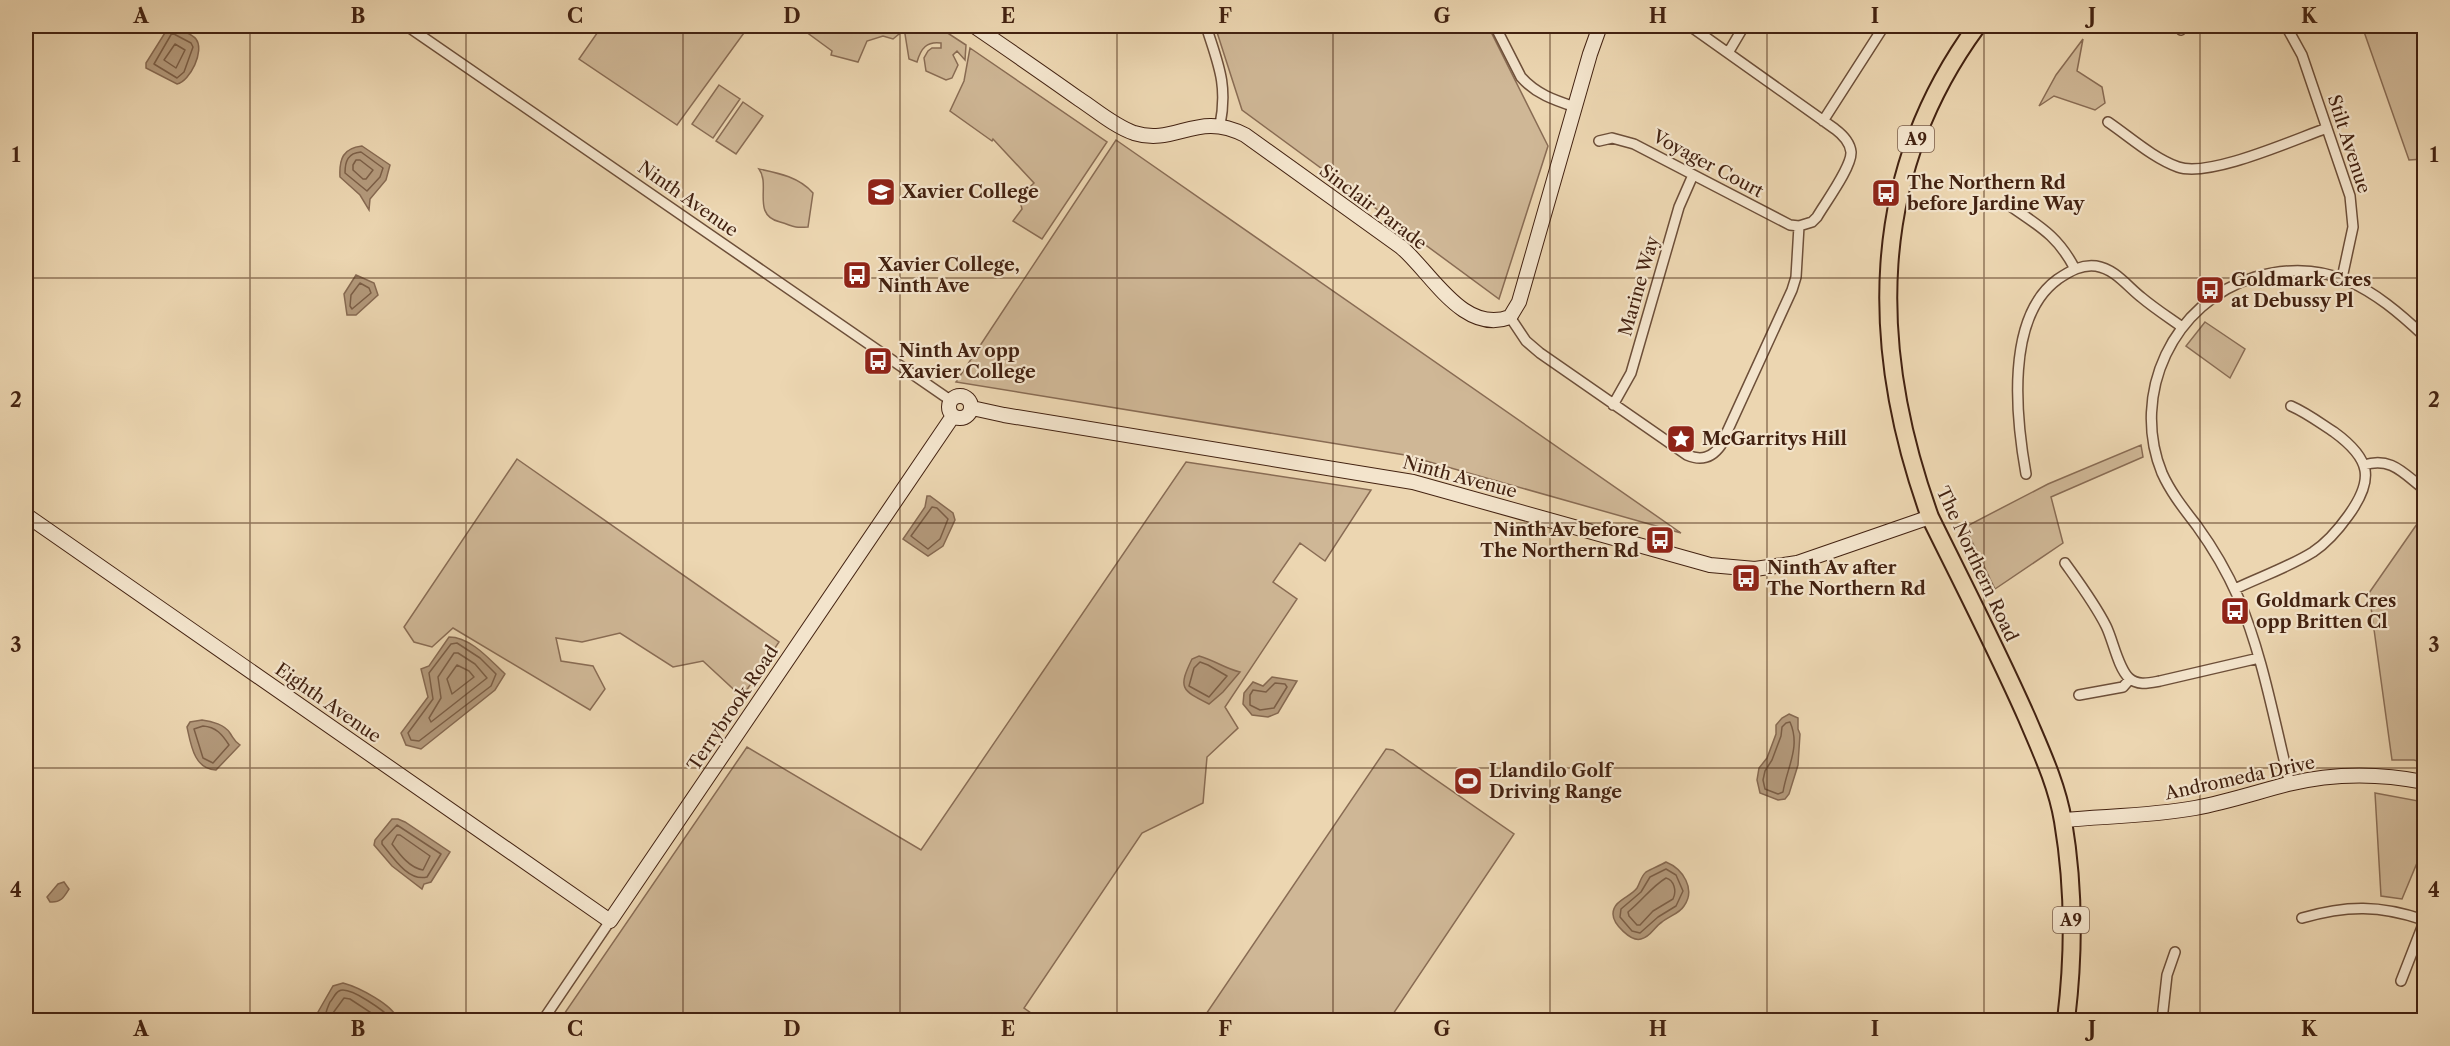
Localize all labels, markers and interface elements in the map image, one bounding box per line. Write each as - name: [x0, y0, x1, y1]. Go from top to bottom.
- text: A: [132, 4, 149, 28]
- text: B: [351, 4, 366, 28]
- text: C: [567, 4, 583, 28]
- text: D: [783, 4, 801, 28]
- text: E: [1001, 4, 1015, 28]
- text: F: [1218, 4, 1232, 28]
- text: G: [1434, 4, 1451, 28]
- text: H: [1649, 4, 1667, 28]
- text: I: [1871, 4, 1879, 28]
- text: J: [2084, 4, 2096, 28]
- text: K: [2301, 4, 2318, 28]
- street label: Stilt Avenue: [2323, 92, 2375, 196]
- street label: Voyager Court: [1648, 125, 1768, 203]
- road number: A9: [1898, 126, 1934, 152]
- text: 1: [12, 143, 21, 167]
- text: 1: [2430, 143, 2439, 167]
- street label: Ninth Avenue: [634, 156, 742, 242]
- street label: Sinclair Parade: [1315, 160, 1431, 254]
- place label: The Northern Rd before Jardine Way: [1906, 172, 2085, 215]
- school or university icon: Xavier College: [865, 176, 897, 208]
- bus stop icon: The Northern Rd before Jardine Way: [1870, 177, 1902, 209]
- place label: Xavier College: [901, 181, 1039, 203]
- street label: Marine Way: [1614, 232, 1664, 339]
- place label: Xavier College, Ninth Ave: [877, 254, 1020, 297]
- bus stop icon: Xavier College, Ninth Ave: [841, 259, 873, 291]
- place label: Goldmark Cres at Debussy Pl: [2231, 269, 2371, 312]
- bus stop icon: Goldmark Cres at Debussy Pl: [2194, 274, 2226, 306]
- place label: Ninth Av opp Xavier College: [898, 340, 1036, 383]
- bus stop icon: Ninth Av opp Xavier College: [862, 345, 894, 377]
- text: 2: [10, 388, 22, 412]
- text: 2: [2428, 388, 2440, 412]
- place icon: McGarritys Hill: [1665, 423, 1697, 455]
- place label: McGarritys Hill: [1702, 428, 1847, 450]
- street label: Ninth Avenue: [1401, 451, 1519, 503]
- street label: The Northern Road: [1931, 483, 2023, 645]
- place label: Ninth Av before The Northern Rd: [1480, 519, 1639, 562]
- bus stop icon: Ninth Av before The Northern Rd: [1644, 524, 1676, 556]
- place label: Ninth Av after The Northern Rd: [1767, 557, 1926, 600]
- bus stop icon: Ninth Av after The Northern Rd: [1730, 562, 1762, 594]
- place label: Goldmark Cres opp Britten Cl: [2256, 590, 2396, 633]
- bus stop icon: Goldmark Cres opp Britten Cl: [2219, 595, 2251, 627]
- text: 3: [10, 633, 22, 657]
- text: 3: [2428, 633, 2440, 657]
- street label: Terrybrook Road: [683, 641, 783, 775]
- street label: Eighth Avenue: [271, 658, 385, 748]
- street label: Andromeda Drive: [2162, 751, 2317, 805]
- place label: Llandilo Golf Driving Range: [1489, 760, 1622, 803]
- sports icon: Llandilo Golf Driving Range: [1452, 765, 1484, 797]
- text: 4: [10, 878, 22, 902]
- text: 4: [2428, 878, 2440, 902]
- road number: A9: [2053, 907, 2089, 933]
- text: A: [132, 1017, 149, 1041]
- text: B: [351, 1017, 366, 1041]
- text: C: [567, 1017, 583, 1041]
- text: D: [783, 1017, 801, 1041]
- text: E: [1001, 1017, 1015, 1041]
- text: F: [1218, 1017, 1232, 1041]
- text: G: [1434, 1017, 1451, 1041]
- text: H: [1649, 1017, 1667, 1041]
- text: I: [1871, 1017, 1879, 1041]
- text: J: [2084, 1017, 2096, 1041]
- text: K: [2301, 1017, 2318, 1041]

